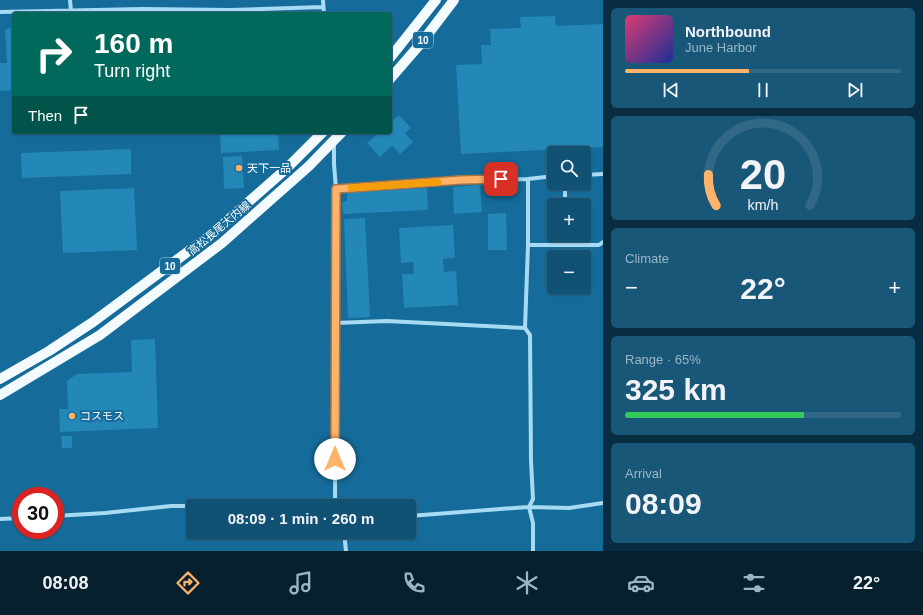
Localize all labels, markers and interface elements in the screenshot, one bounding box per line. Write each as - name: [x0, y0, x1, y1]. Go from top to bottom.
- text: Northbound: [685, 23, 771, 40]
- icon: right: [28, 28, 80, 80]
- text: 160 m: [94, 28, 173, 59]
- road number: 10: [413, 32, 433, 48]
- text: June Harbor: [685, 40, 757, 55]
- text: Turn right: [94, 61, 170, 81]
- icon: previous: [660, 79, 682, 101]
- icon: pause: [752, 79, 774, 101]
- icon: next: [844, 79, 866, 101]
- icon: arrive: [70, 104, 92, 126]
- text: Then: [28, 107, 62, 124]
- map controls: [547, 146, 591, 294]
- button: search: [547, 146, 591, 190]
- text: 20: [740, 151, 786, 198]
- place label: 天下一品: [247, 162, 291, 174]
- pin: [484, 162, 518, 196]
- marker: 天下一品: [234, 163, 244, 173]
- icon: arrive: [490, 168, 512, 190]
- text: km/h: [748, 196, 779, 212]
- button: +: [547, 198, 591, 242]
- street label: 高松長尾大内線: [186, 199, 252, 257]
- button: −: [547, 250, 591, 294]
- text: Climate: [625, 251, 669, 266]
- road number: 10: [160, 258, 180, 274]
- text: 22°: [740, 272, 786, 305]
- text: −: [625, 275, 638, 300]
- text: +: [888, 275, 901, 300]
- text: Range · 65%: [625, 352, 701, 367]
- text: 325 km: [625, 373, 727, 406]
- place label: コスモス: [80, 410, 124, 422]
- marker: コスモス: [67, 411, 77, 421]
- position arrow: [314, 438, 356, 480]
- text: Arrival: [625, 466, 662, 481]
- speed limit sign: 30: [12, 487, 64, 539]
- text: 08:09: [625, 487, 702, 520]
- text: 08:09 · 1 min · 260 m: [228, 510, 374, 527]
- icon: directions: [174, 569, 202, 597]
- icon: music: [287, 569, 315, 597]
- icon: phone: [400, 569, 428, 597]
- icon: climate: [513, 569, 541, 597]
- icon: car: [627, 569, 655, 597]
- icon: filters: [740, 569, 768, 597]
- text: 08:08: [43, 573, 89, 593]
- text: 22°: [853, 573, 880, 593]

